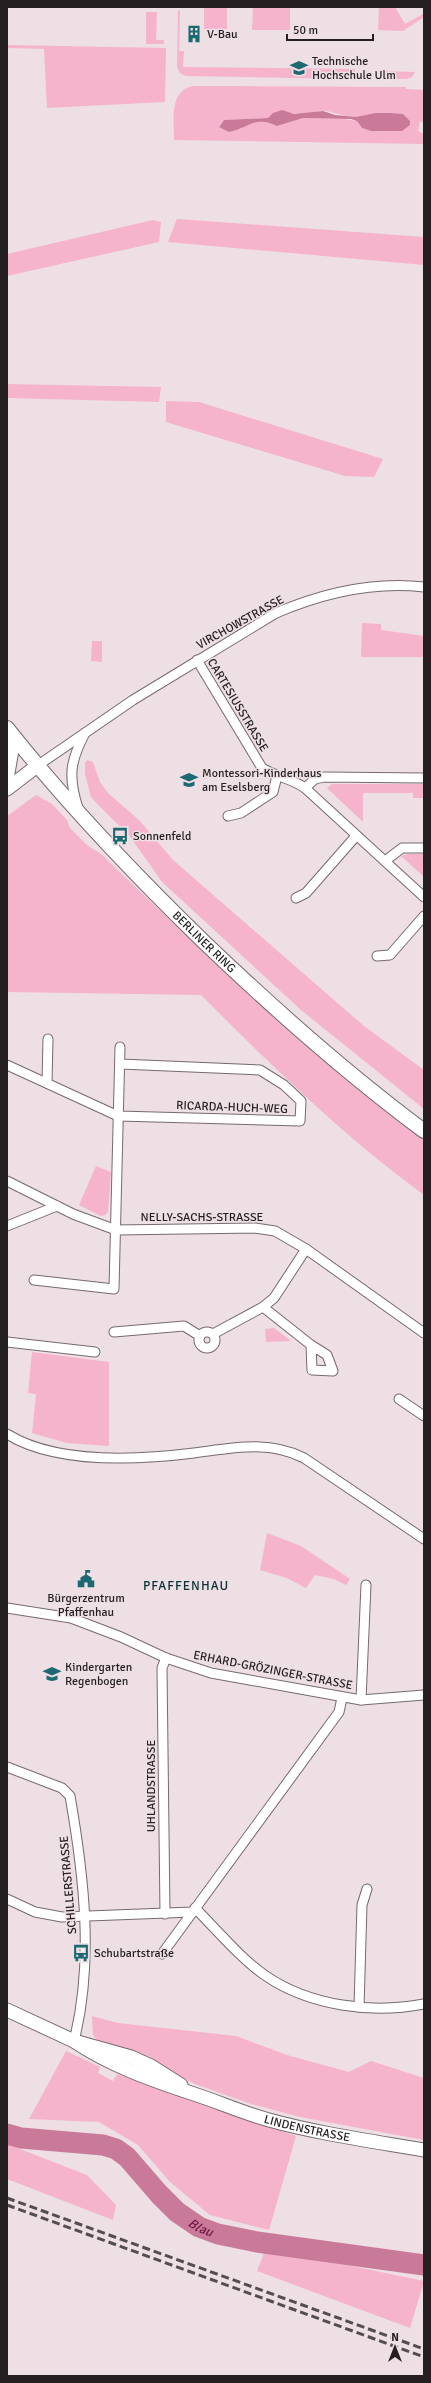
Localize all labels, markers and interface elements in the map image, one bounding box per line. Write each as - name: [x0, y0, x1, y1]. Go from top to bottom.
- scale bar: [287, 16, 373, 42]
- text: 50 m: [293, 23, 318, 38]
- building icon: V-Bau: [184, 24, 204, 44]
- place label: V-Bau: [207, 27, 238, 42]
- place label: Technische Hochschule Ulm: [312, 54, 396, 83]
- school or university icon: Technische Hochschule Ulm: [289, 58, 309, 78]
- street label: VIRCHOWSTRASSE: [194, 592, 287, 653]
- street label: CARTESIUSSTRASSE: [204, 656, 271, 755]
- place label: Montessori-Kinderhaus am Eselsberg: [202, 766, 322, 795]
- school or university icon: Montessori-Kinderhaus am Eselsberg: [179, 770, 199, 790]
- bus stop icon: Sonnenfeld: [110, 826, 130, 846]
- place label: Sonnenfeld: [133, 829, 191, 844]
- street label: BERLINER RING: [169, 908, 239, 976]
- street label: RICARDA-HUCH-WEG: [176, 1098, 288, 1117]
- street label: NELLY-SACHS-STRASSE: [141, 1210, 264, 1225]
- public building icon: Bürgerzentrum Pfaffenhau: [76, 1569, 96, 1589]
- district label: PFAFFENHAU: [143, 1578, 229, 1594]
- place label: Bürgerzentrum Pfaffenhau: [47, 1591, 125, 1620]
- street label: ERHARD-GRÖZINGER-STRASSE: [192, 1648, 354, 1693]
- place label: Kindergarten Regenbogen: [65, 1660, 132, 1689]
- school or university icon: Kindergarten Regenbogen: [42, 1664, 62, 1684]
- street label: UHLANDSTRASSE: [144, 1740, 159, 1832]
- street label: SCHILLERSTRASSE: [57, 1835, 80, 1935]
- bus stop icon: Schubartstraße: [71, 1943, 91, 1963]
- place label: Schubartstraße: [94, 1946, 174, 1961]
- street label: LINDENSTRASSE: [262, 2112, 351, 2145]
- water label: Blau: [185, 2215, 216, 2241]
- north arrow: [375, 2327, 415, 2367]
- text: N: [391, 2331, 399, 2344]

